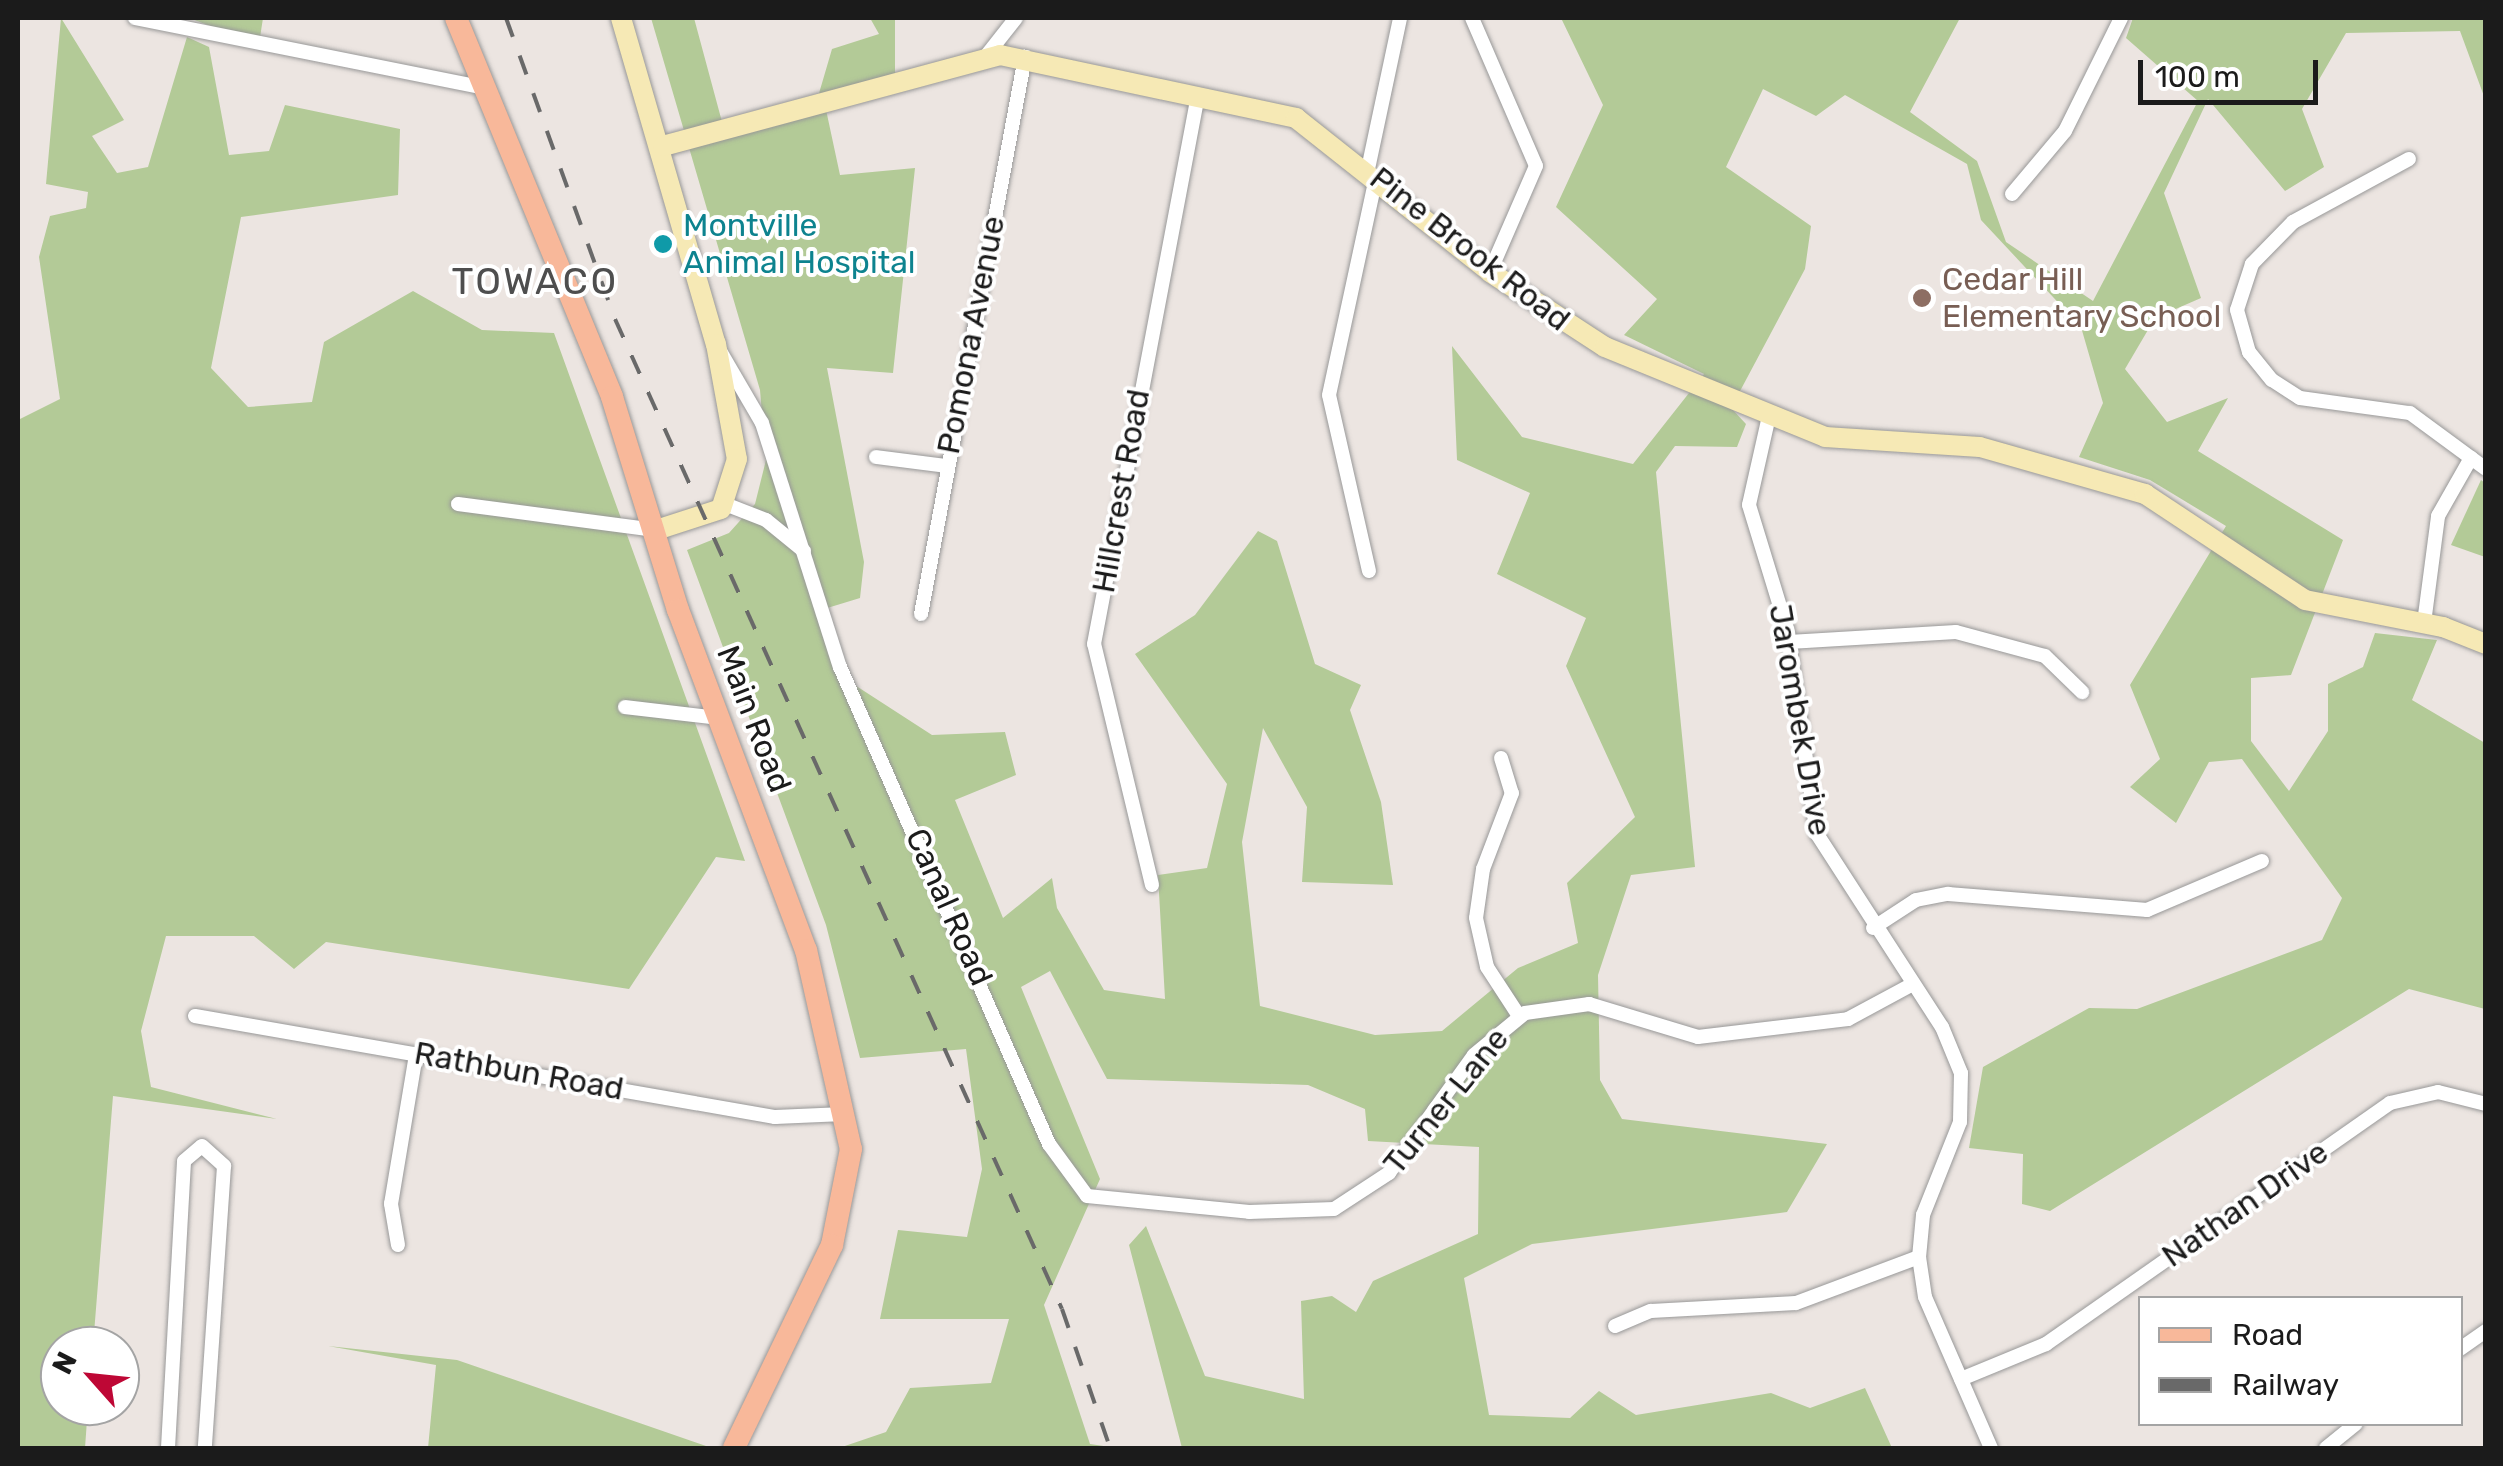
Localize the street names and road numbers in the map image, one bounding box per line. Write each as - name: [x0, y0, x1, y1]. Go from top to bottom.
- street label: Pine Brook Road: [1362, 159, 1578, 339]
- street label: Pomona Avenue: [929, 212, 1013, 458]
- street label: Hillcrest Road: [1084, 386, 1158, 596]
- street label: Jarombek Drive: [1761, 601, 1839, 839]
- street label: Main Road: [709, 640, 799, 798]
- street label: Canal Road: [897, 823, 1001, 991]
- street label: Turner Lane: [1375, 1020, 1517, 1182]
- street label: Rathbun Road: [411, 1034, 627, 1108]
- street label: Nathan Drive: [2155, 1133, 2335, 1275]

